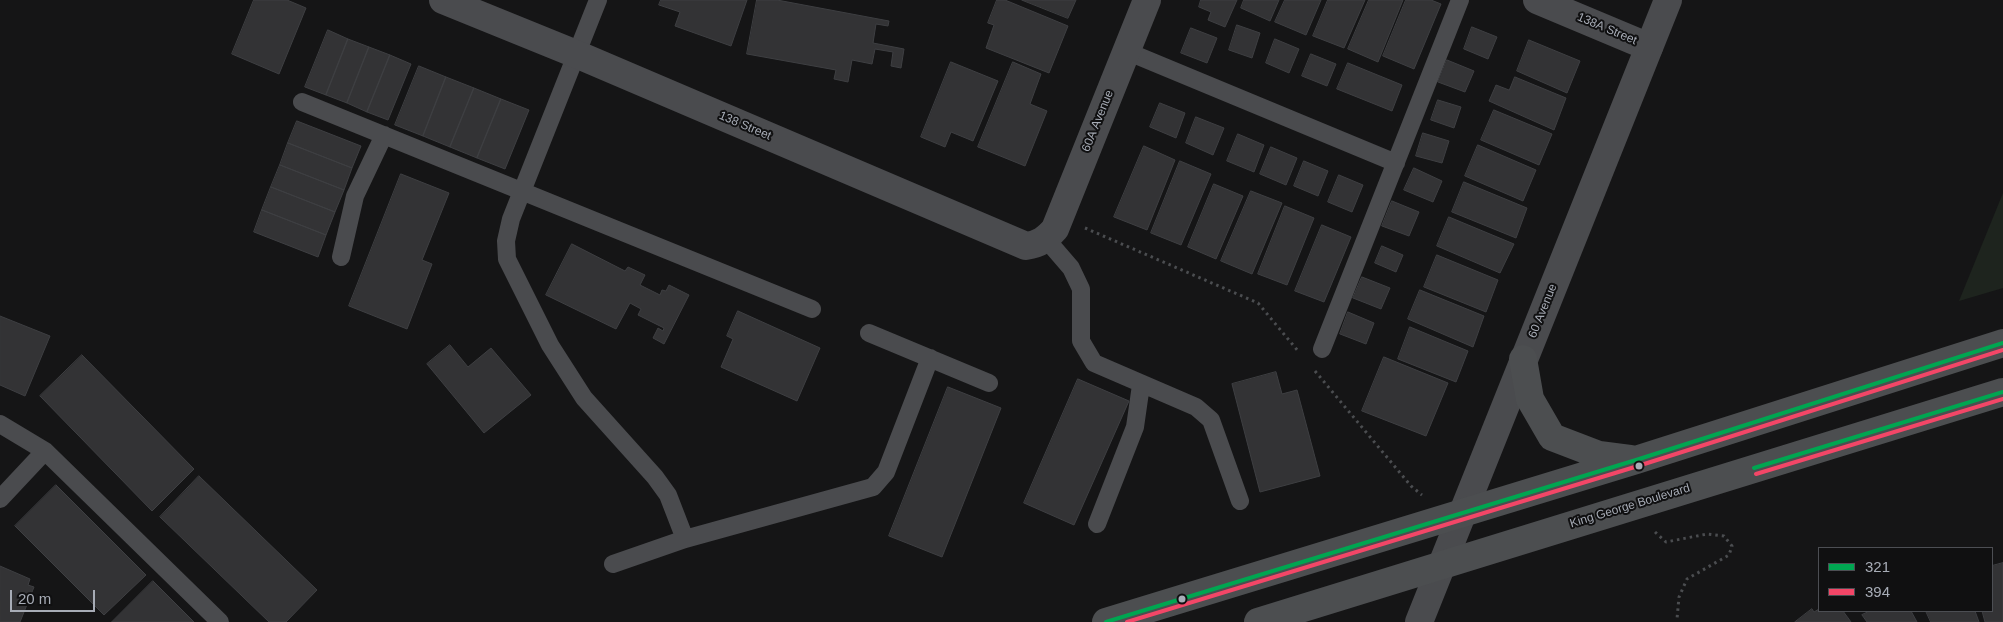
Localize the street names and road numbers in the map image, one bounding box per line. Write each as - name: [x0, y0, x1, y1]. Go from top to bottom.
- street label: 138A Street: [1575, 10, 1639, 48]
- street label: 60A Avenue: [1079, 88, 1117, 154]
- street label: 138 Street: [717, 109, 773, 143]
- street label: 60 Avenue: [1526, 282, 1560, 340]
- street label: King George Boulevard: [1568, 481, 1692, 531]

